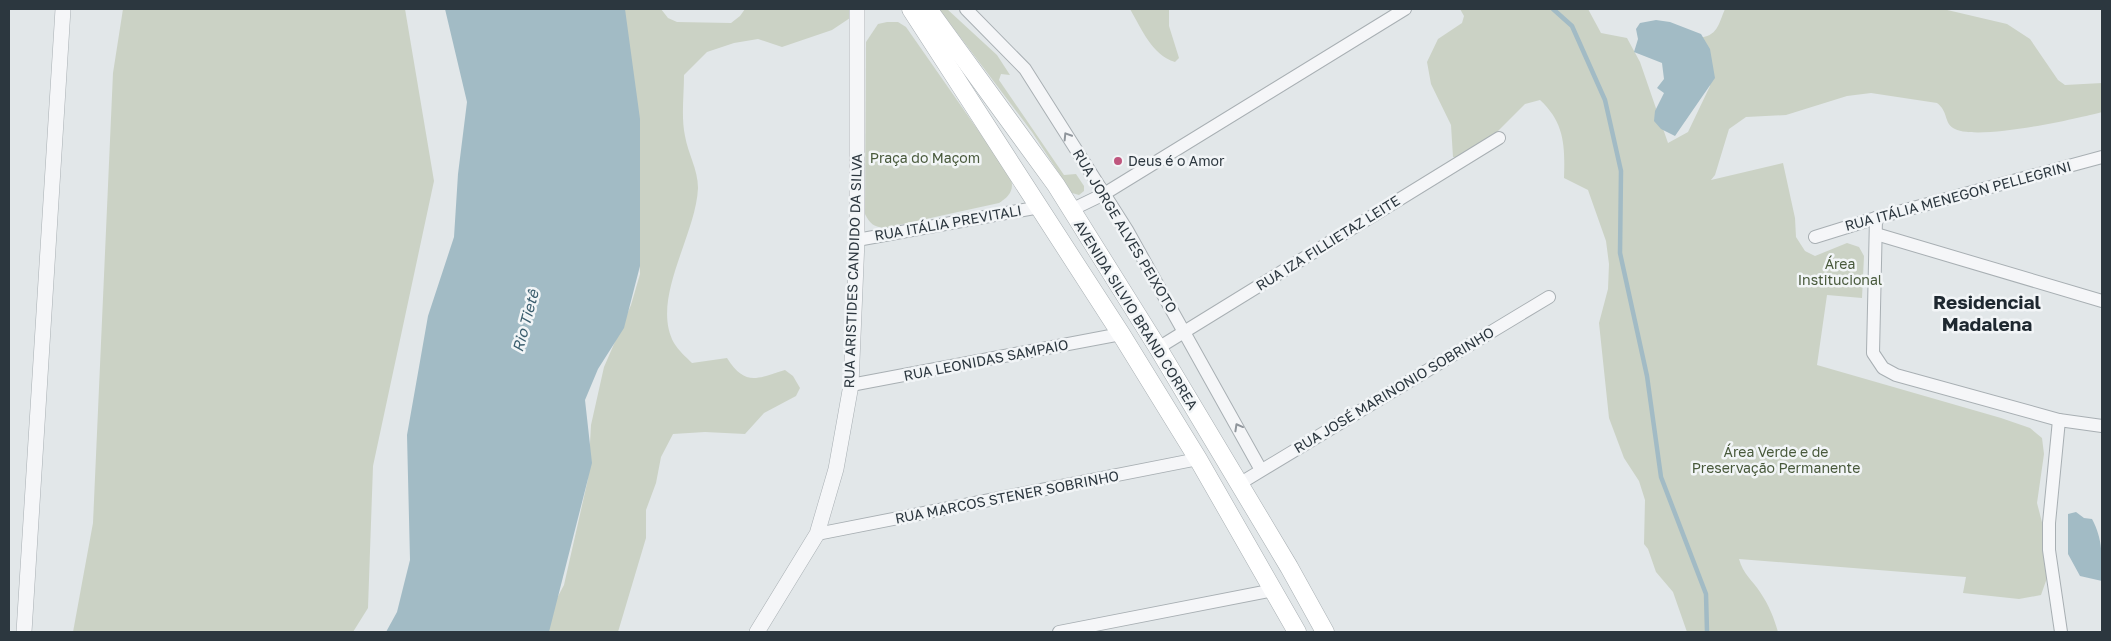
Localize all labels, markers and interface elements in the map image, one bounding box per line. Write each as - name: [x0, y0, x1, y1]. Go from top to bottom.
- one-way arrow: [1064, 133, 1073, 142]
- street label: RUA JORGE ALVES PEIXOTO: [1070, 146, 1181, 316]
- park label: Praça do Maçom: [870, 149, 980, 166]
- place label: Deus é o Amor: [1128, 152, 1225, 169]
- street label: RUA ARISTIDES CANDIDO DA SILVA: [840, 153, 865, 389]
- marker: Deus é o Amor: [1112, 155, 1124, 167]
- street label: RUA ITÁLIA MENEGON PELLEGRINI: [1843, 157, 2073, 234]
- street label: RUA IZA FILLIETAZ LEITE: [1253, 191, 1403, 294]
- street label: RUA ITÁLIA PREVITALI: [873, 201, 1023, 244]
- street label: AVENIDA SILVIO BRAND CORREA: [1071, 217, 1202, 413]
- park label: Área Institucional: [1798, 255, 1882, 288]
- water label: Rio Tietê: [508, 286, 542, 354]
- district label: Residencial Madalena: [1933, 290, 2041, 335]
- street label: RUA JOSÉ MARINONIO SOBRINHO: [1290, 323, 1497, 456]
- street label: RUA LEONIDAS SAMPAIO: [902, 335, 1070, 384]
- one-way arrow: [1234, 424, 1244, 433]
- park label: Área Verde e de Preservação Permanente: [1692, 443, 1860, 476]
- street label: RUA MARCOS STENER SOBRINHO: [893, 466, 1120, 527]

